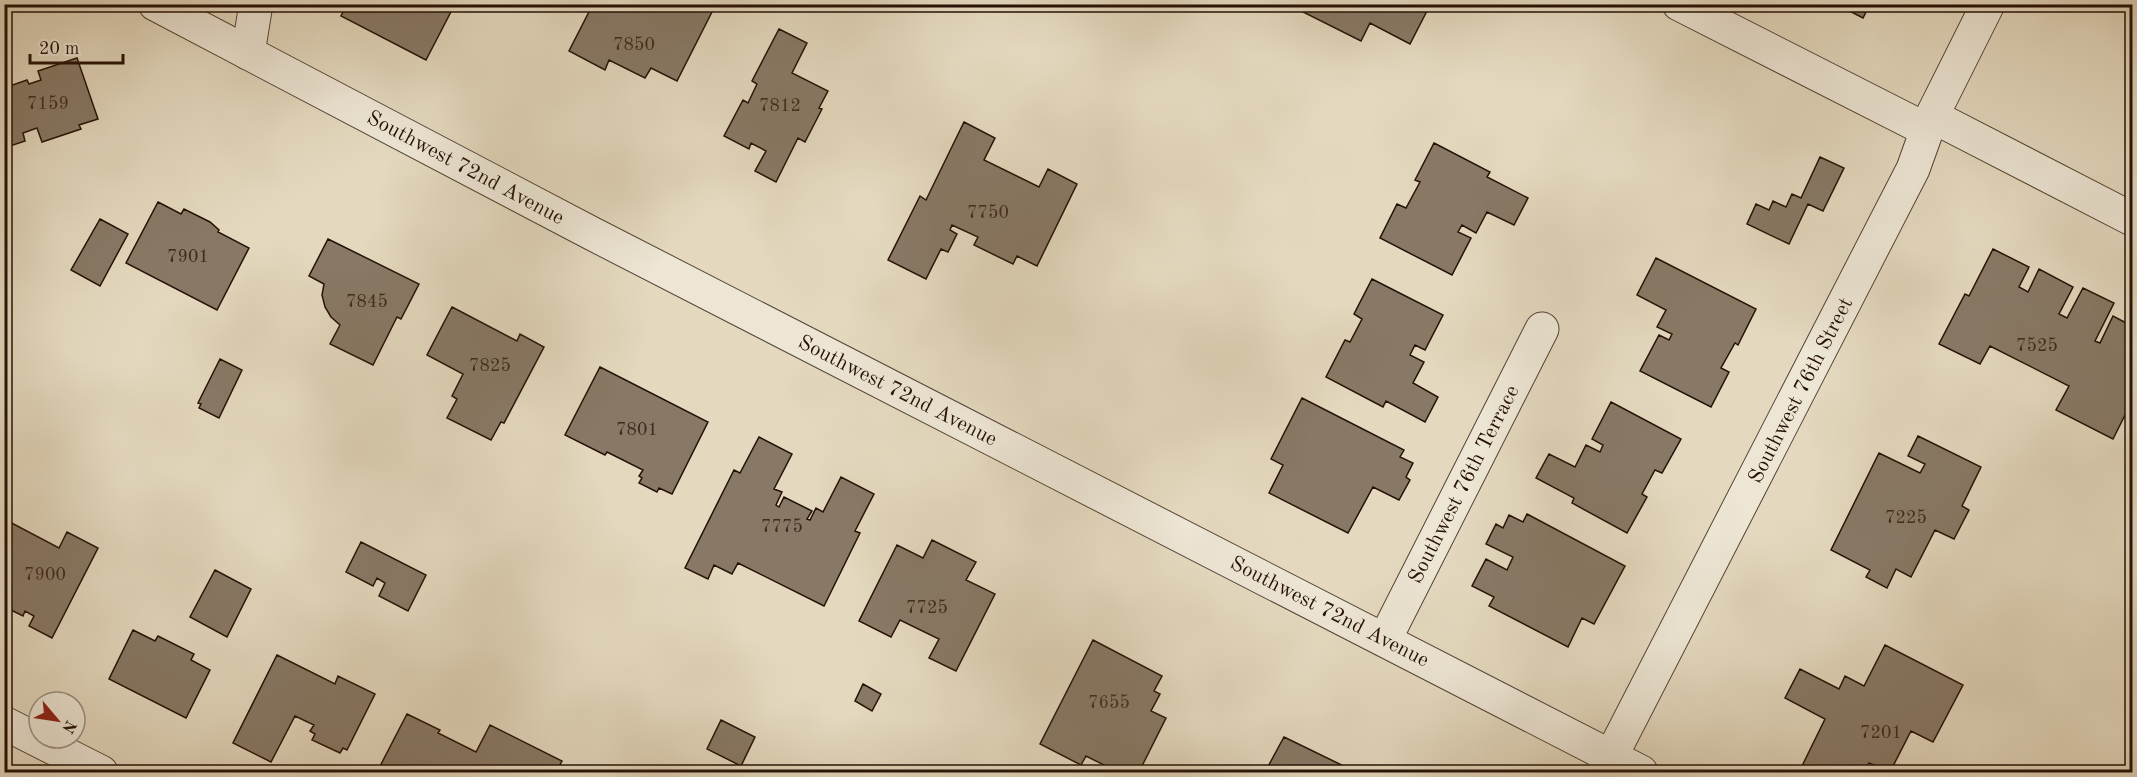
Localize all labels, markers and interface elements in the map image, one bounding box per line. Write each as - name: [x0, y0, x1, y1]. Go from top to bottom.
- scale bar: [30, 27, 123, 65]
- house number: 7850: [613, 36, 655, 54]
- text: 20 m: [39, 40, 79, 58]
- house number: 7159: [27, 95, 69, 113]
- house number: 7812: [759, 97, 801, 115]
- street label: Southwest 72nd Avenue: [363, 107, 567, 229]
- house number: 7750: [967, 204, 1009, 222]
- house number: 7901: [167, 248, 209, 266]
- house number: 7845: [346, 293, 388, 311]
- street label: Southwest 76th Street: [1745, 294, 1857, 487]
- street label: Southwest 72nd Avenue: [795, 332, 1000, 451]
- house number: 7525: [2016, 337, 2058, 355]
- house number: 7825: [469, 357, 511, 375]
- street label: Southwest 76th Terrace: [1405, 382, 1523, 587]
- house number: 7801: [616, 421, 658, 439]
- house number: 7225: [1885, 509, 1927, 527]
- house number: 7775: [761, 518, 803, 536]
- street label: Southwest 72nd Avenue: [1227, 553, 1432, 672]
- house number: 7900: [24, 566, 66, 584]
- house number: 7725: [906, 599, 948, 617]
- north arrow: [27, 690, 87, 750]
- house number: 7655: [1088, 694, 1130, 712]
- text: N: [58, 717, 78, 736]
- house number: 7201: [1860, 724, 1902, 742]

